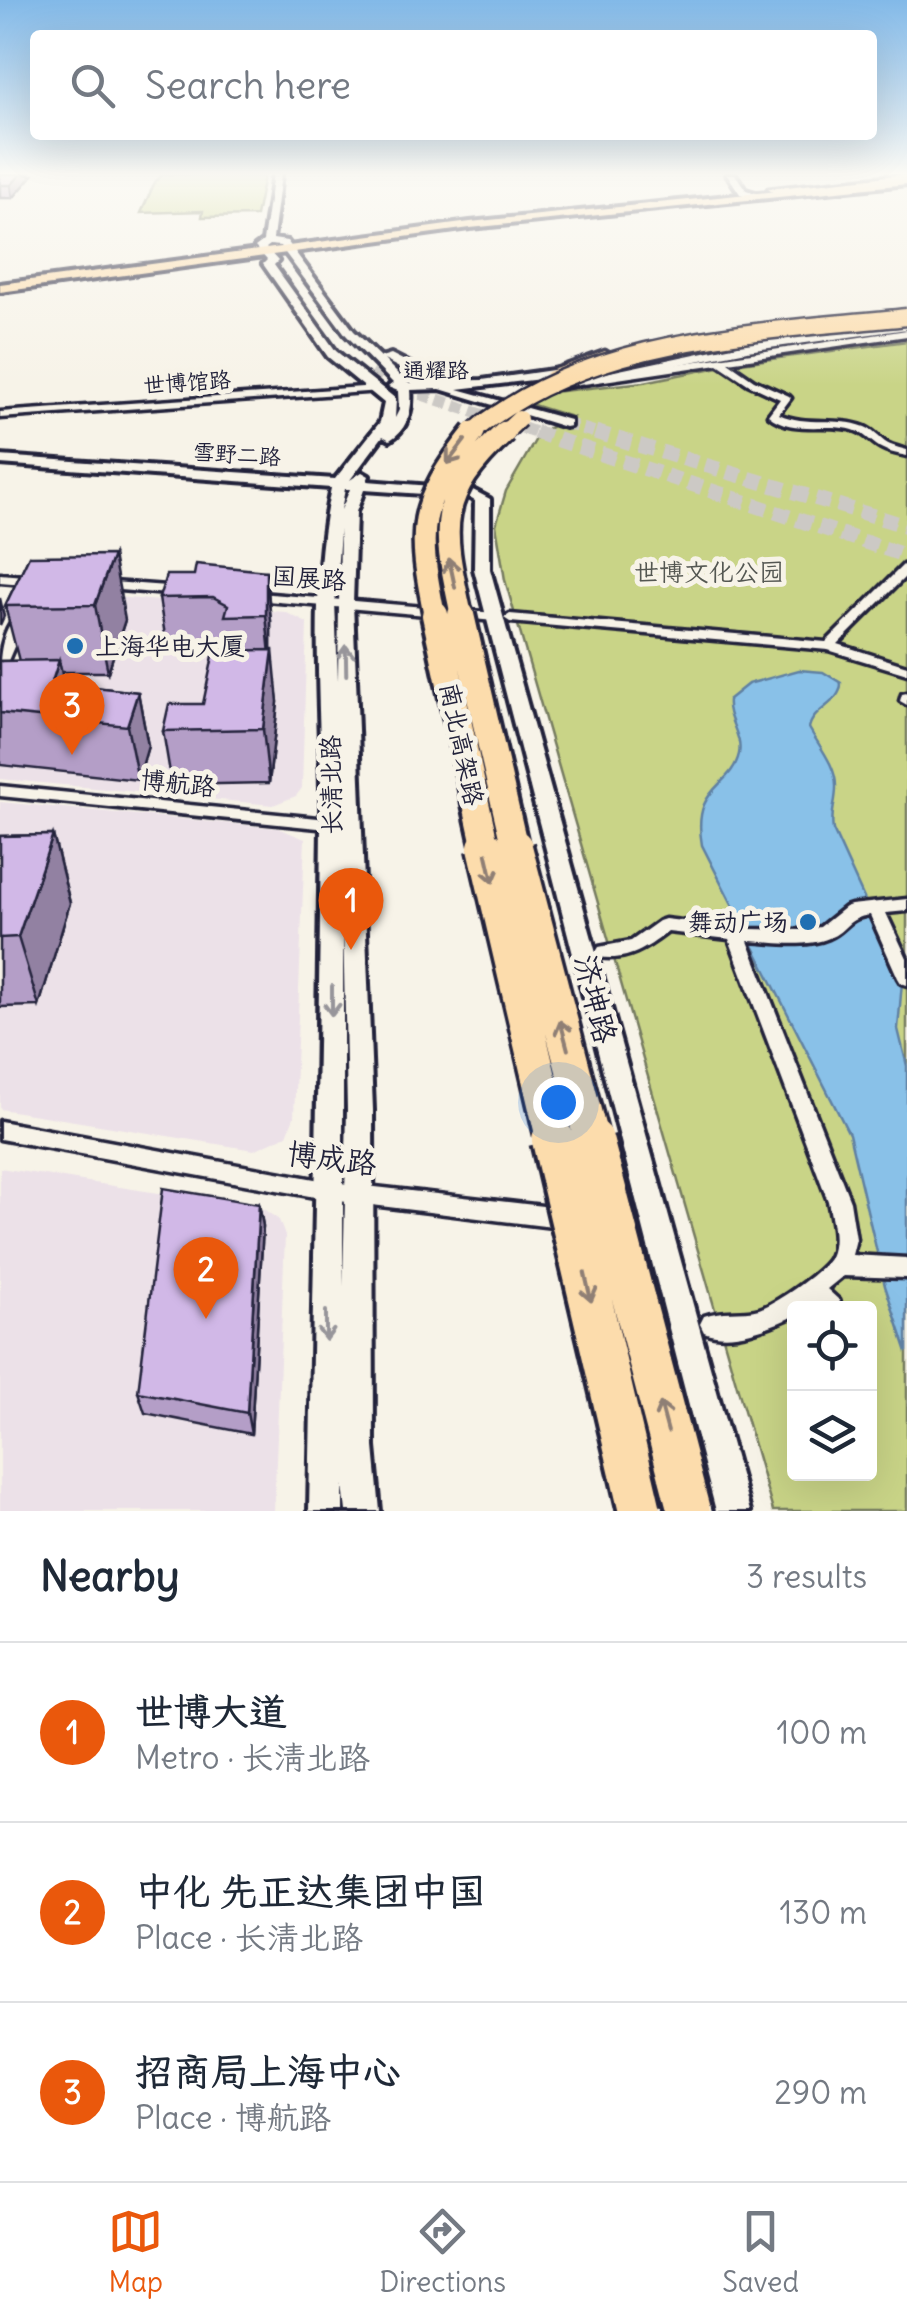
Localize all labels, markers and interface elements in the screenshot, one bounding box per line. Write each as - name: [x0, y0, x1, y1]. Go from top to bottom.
- search box: [30, 30, 877, 140]
- icon: search: [65, 58, 120, 113]
- text: Search here: [145, 62, 351, 109]
- street label: 通耀路: [403, 356, 469, 384]
- street label: 世博馆路: [142, 365, 232, 399]
- street label: 雪野二路: [192, 437, 282, 471]
- one-way arrow: [445, 438, 466, 465]
- park label: 世博文化公园: [634, 556, 784, 588]
- one-way arrow: [442, 558, 461, 590]
- street label: 国展路: [270, 559, 348, 597]
- place label: 上海华电大厦: [95, 630, 245, 662]
- marker: 上海华电大厦: [64, 635, 86, 657]
- one-way arrow: [336, 645, 355, 677]
- pin: 3: [40, 672, 104, 755]
- street label: 南北高架路: [433, 680, 491, 808]
- street label: 长清北路: [314, 735, 348, 835]
- street label: 博航路: [139, 763, 217, 803]
- one-way arrow: [482, 851, 500, 883]
- pin: 1: [318, 868, 384, 950]
- place label: 舞动广场: [688, 906, 788, 938]
- marker: 舞动广场: [797, 911, 819, 933]
- street label: 济坤路: [567, 951, 625, 1047]
- one-way arrow: [322, 984, 342, 1016]
- one-way arrow: [553, 1019, 572, 1051]
- your location: [533, 1077, 584, 1128]
- street label: 博成路: [285, 1134, 379, 1182]
- pin: 2: [174, 1236, 238, 1319]
- one-way arrow: [580, 1270, 598, 1302]
- map controls: [787, 1301, 877, 1481]
- button: locate: [787, 1301, 877, 1391]
- one-way arrow: [316, 1308, 336, 1341]
- button: layers: [787, 1391, 877, 1481]
- one-way arrow: [653, 1402, 672, 1433]
- text: Nearby: [40, 1550, 179, 1602]
- text: 3 results: [746, 1556, 867, 1597]
- text: 世博大道: [135, 1688, 287, 1735]
- text: 1: [66, 1712, 79, 1753]
- text: 100 m: [777, 1712, 867, 1753]
- text: Metro · 长清北路: [135, 1737, 370, 1778]
- text: 中化 先正达集团中国: [135, 1868, 486, 1915]
- text: 2: [64, 1892, 81, 1933]
- text: 130 m: [779, 1892, 867, 1933]
- text: Place · 长清北路: [135, 1917, 363, 1958]
- text: 招商局上海中心: [135, 2048, 401, 2095]
- text: 3: [63, 2072, 82, 2113]
- text: 290 m: [774, 2072, 867, 2113]
- text: Place · 博航路: [135, 2097, 331, 2138]
- tab: Map: [108, 2204, 163, 2300]
- tab: Directions: [379, 2204, 506, 2300]
- tab: Saved: [722, 2204, 799, 2300]

